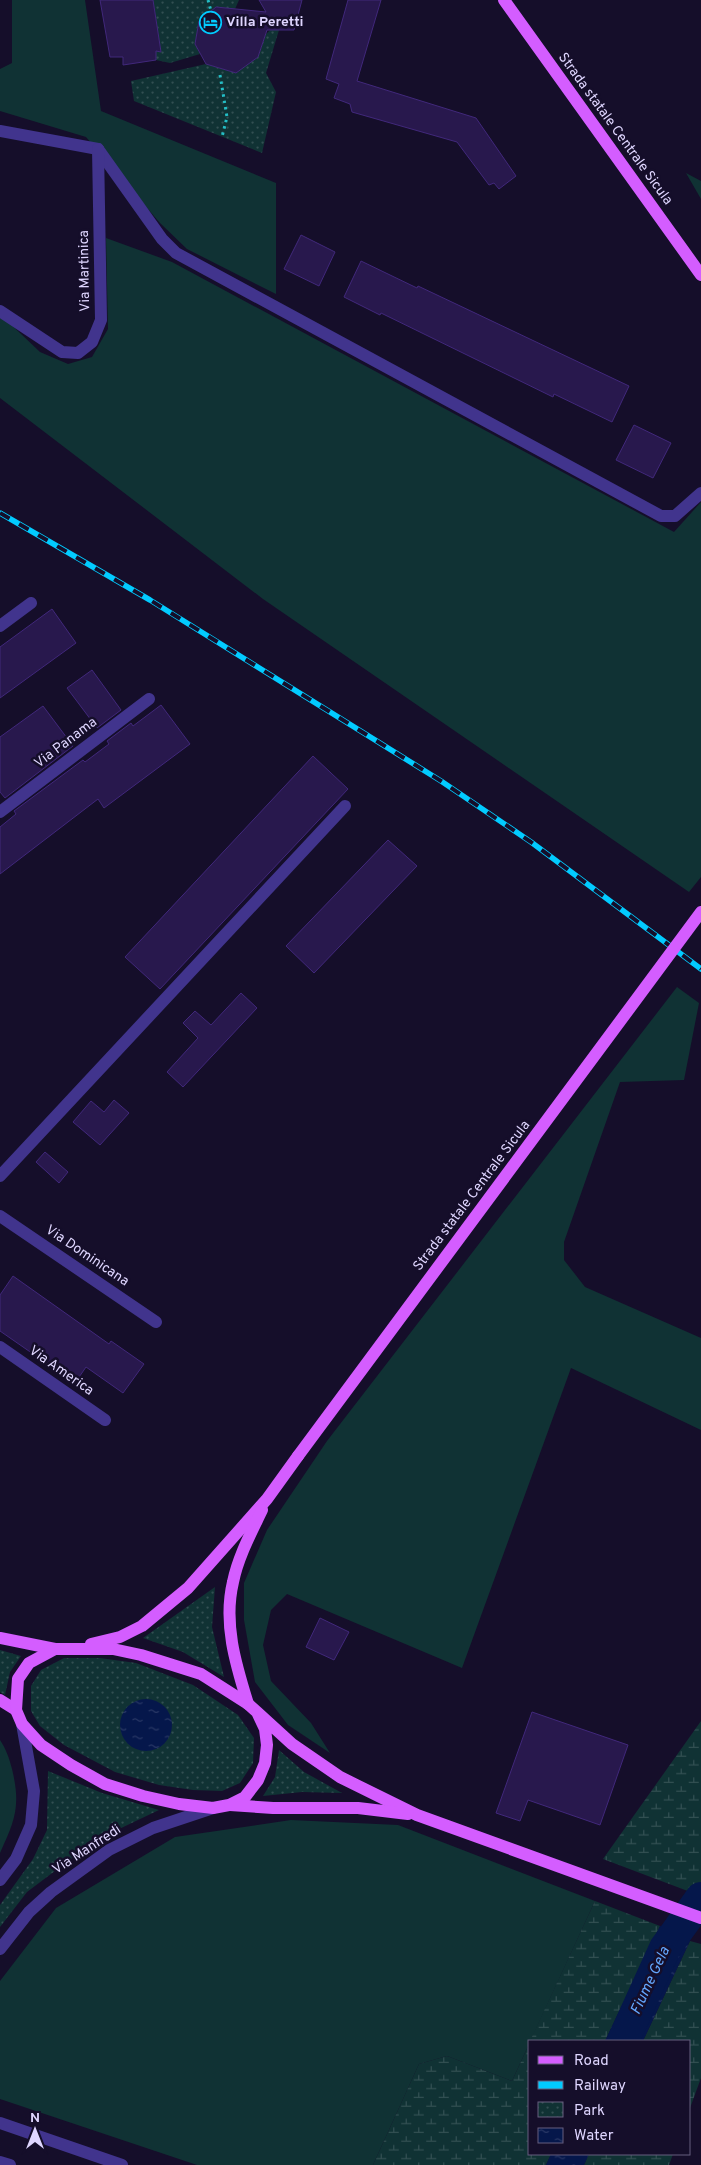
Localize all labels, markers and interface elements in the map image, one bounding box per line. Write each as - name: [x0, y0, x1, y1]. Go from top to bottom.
- hotel icon: Villa Peretti: [198, 10, 222, 34]
- place label: Villa Peretti: [226, 14, 304, 31]
- street label: Strada statale Centrale Sicula: [554, 50, 676, 208]
- street label: Via Martinica: [76, 230, 94, 312]
- street label: Via Panama: [31, 714, 101, 772]
- street label: Strada statale Centrale Sicula: [410, 1117, 534, 1275]
- street label: Via Dominicana: [42, 1222, 132, 1290]
- street label: Via America: [25, 1342, 97, 1400]
- street label: Via Manfredi: [49, 1821, 125, 1879]
- water label: Fiume Gela: [627, 1944, 675, 2018]
- legend: [528, 2040, 691, 2155]
- text: Road: [574, 2052, 609, 2071]
- text: Railway: [574, 2077, 626, 2096]
- text: Park: [574, 2102, 605, 2121]
- north arrow: [10, 2105, 60, 2155]
- text: N: [30, 2110, 40, 2127]
- text: Water: [574, 2127, 614, 2146]

